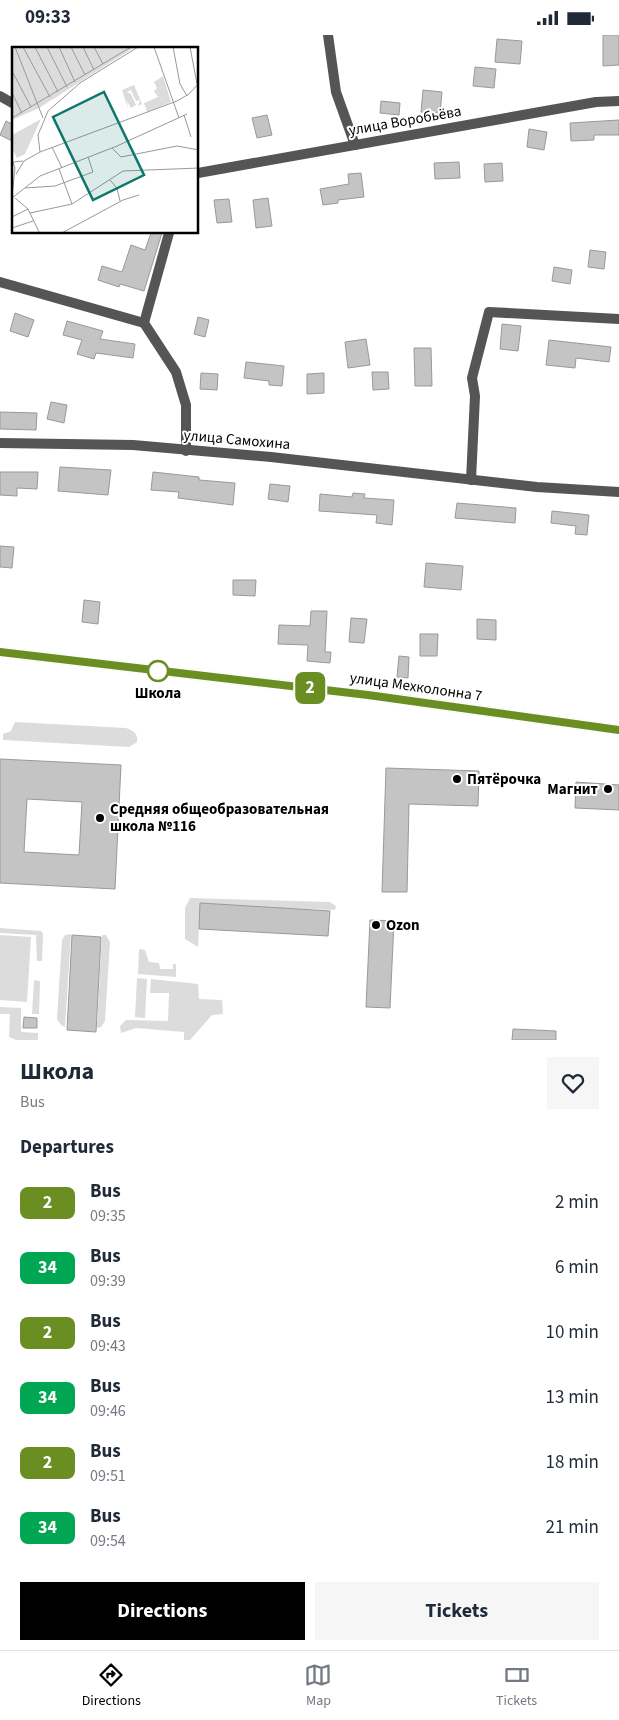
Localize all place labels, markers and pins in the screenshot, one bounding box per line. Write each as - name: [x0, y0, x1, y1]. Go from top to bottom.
- marker: Школа: [147, 660, 169, 682]
- place label: Школа: [135, 683, 181, 704]
- place label: Пятёрочка: [467, 769, 541, 790]
- marker: Пятёрочка: [451, 773, 463, 785]
- place label: Магнит: [547, 779, 598, 800]
- marker: Магнит: [602, 783, 614, 795]
- place label: Средняя общеобразовательная школа №116: [110, 799, 329, 837]
- marker: Средняя общеобразовательная школа №116: [94, 812, 106, 824]
- place label: Ozon: [386, 915, 420, 936]
- marker: Ozon: [370, 919, 382, 931]

